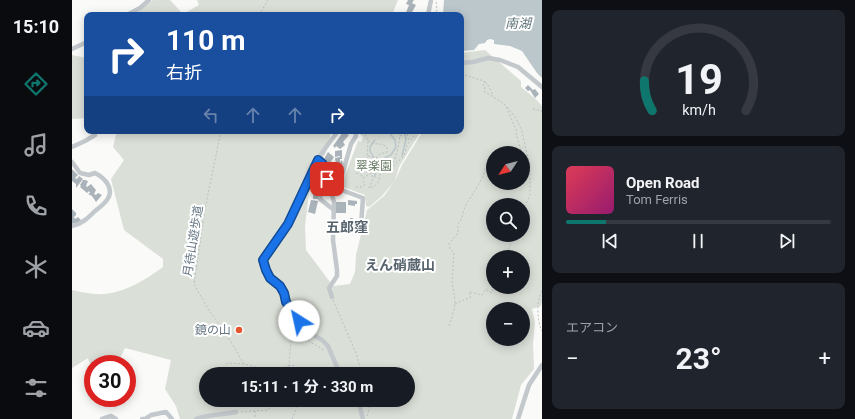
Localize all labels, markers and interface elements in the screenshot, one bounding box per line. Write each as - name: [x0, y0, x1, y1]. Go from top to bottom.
- text: 15:10: [13, 16, 59, 37]
- water label: 南湖: [505, 16, 533, 31]
- text: 110 m: [166, 24, 245, 57]
- icon: right: [100, 28, 152, 80]
- text: 19: [675, 55, 722, 104]
- text: 右折: [166, 62, 202, 83]
- icon: directions: [22, 70, 50, 98]
- text: km/h: [682, 102, 715, 118]
- icon: left: [200, 104, 222, 126]
- icon: ahead: [242, 104, 264, 126]
- icon: ahead: [284, 104, 306, 126]
- icon: right: [326, 104, 348, 126]
- icon: music: [22, 131, 50, 159]
- north arrow: [486, 146, 530, 190]
- map controls: [486, 146, 530, 346]
- park label: 翠楽園: [356, 159, 392, 173]
- pin: [310, 162, 344, 196]
- icon: arrive: [316, 168, 338, 190]
- text: Open Road: [626, 174, 700, 192]
- icon: phone: [22, 192, 50, 220]
- text: Tom Ferris: [626, 192, 688, 207]
- button: search: [486, 198, 530, 242]
- street label: 月待山遊歩道: [180, 204, 206, 278]
- district label: 五郎窪: [326, 219, 368, 235]
- icon: previous: [599, 230, 621, 252]
- icon: pause: [687, 230, 709, 252]
- icon: next: [776, 230, 798, 252]
- button: +: [486, 250, 530, 294]
- icon: climate: [22, 253, 50, 281]
- district label: えん硝蔵山: [365, 257, 435, 273]
- position arrow: [278, 300, 320, 342]
- button: −: [486, 302, 530, 346]
- icon: car: [22, 314, 50, 342]
- text: エアコン: [566, 320, 618, 335]
- place label: 鏡の山: [195, 323, 231, 337]
- marker: 鏡の山: [234, 325, 244, 335]
- text: 23°: [675, 341, 722, 376]
- text: −: [566, 346, 579, 371]
- text: +: [819, 346, 831, 371]
- speed limit sign: 30: [84, 355, 136, 407]
- icon: filters: [22, 374, 50, 402]
- text: 15:11 · 1 分 · 330 m: [241, 378, 373, 396]

